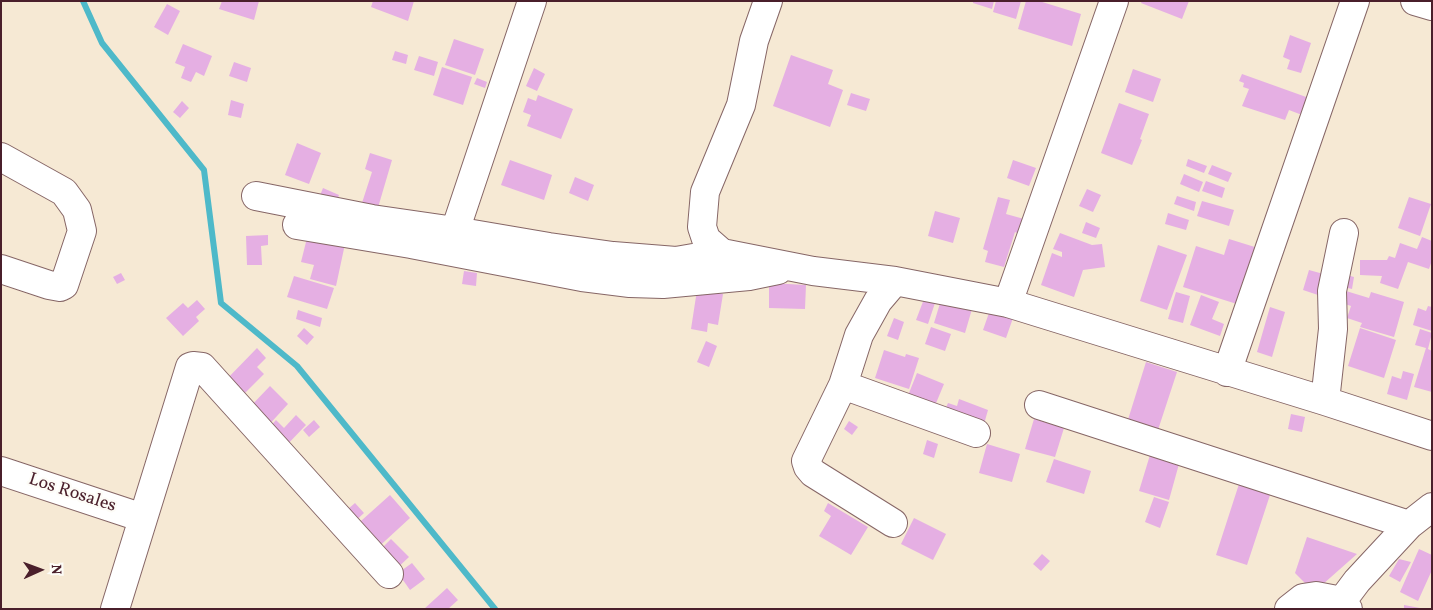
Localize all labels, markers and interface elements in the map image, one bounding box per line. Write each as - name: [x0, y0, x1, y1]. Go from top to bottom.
- street label: Los Rosales: [25, 470, 119, 518]
- north arrow: [15, 545, 65, 595]
- text: N: [46, 564, 65, 575]

